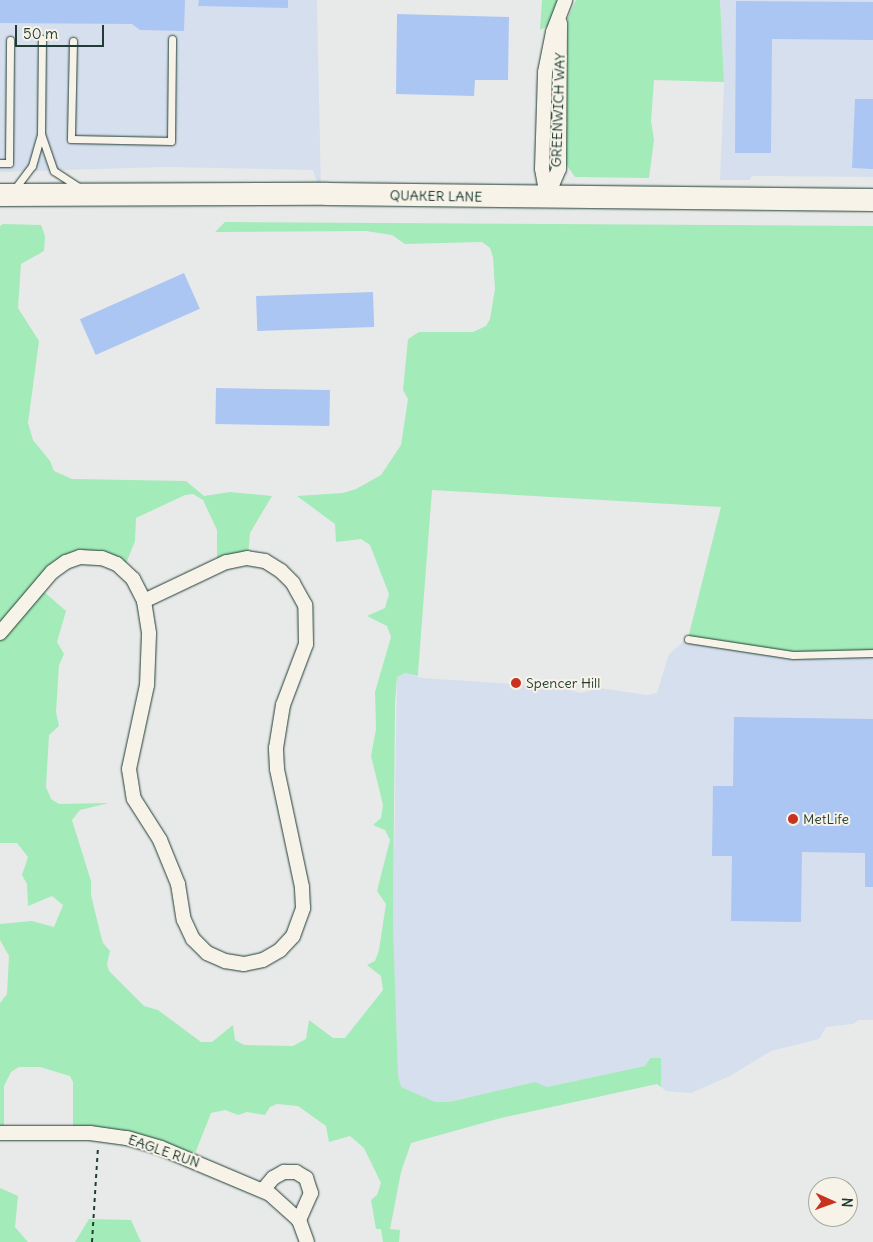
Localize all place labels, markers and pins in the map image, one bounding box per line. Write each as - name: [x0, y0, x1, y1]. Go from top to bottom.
- place label: Spencer Hill: [526, 675, 600, 691]
- marker: Spencer Hill: [510, 677, 522, 689]
- place label: MetLife: [803, 811, 849, 827]
- marker: MetLife: [787, 813, 799, 825]

